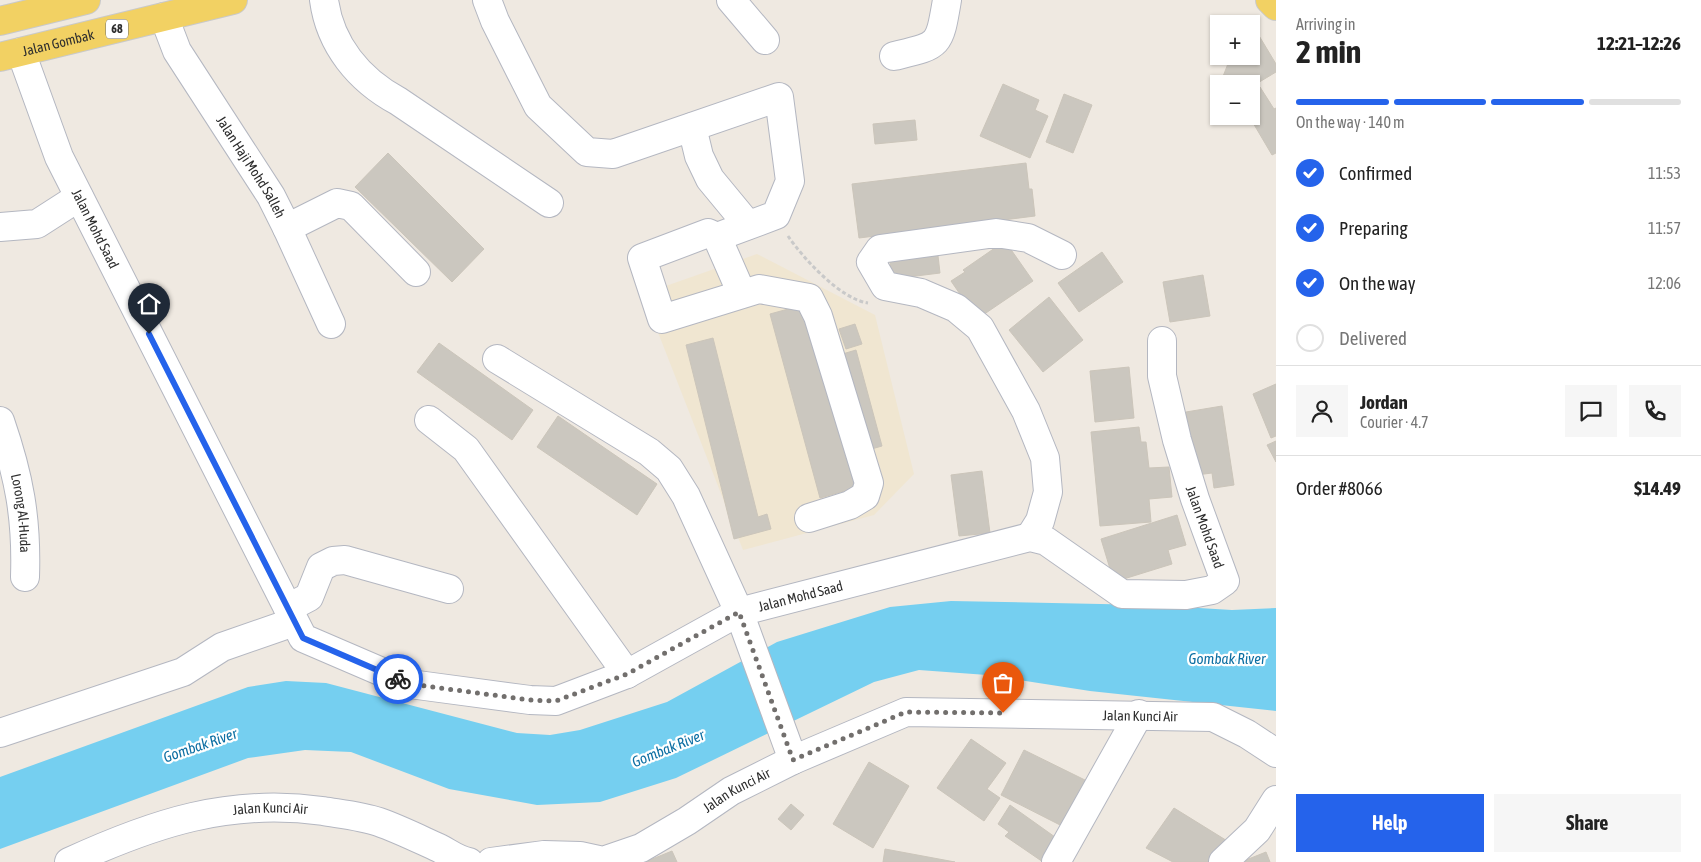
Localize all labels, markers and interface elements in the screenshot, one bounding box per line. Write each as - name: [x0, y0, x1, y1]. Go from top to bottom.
- map controls: [1210, 15, 1260, 125]
- button: +: [1210, 15, 1260, 65]
- text: Arriving in: [1296, 15, 1356, 33]
- road number: 68: [106, 20, 128, 38]
- street label: Jalan Gombak: [21, 26, 96, 59]
- text: 12:21–12:26: [1597, 32, 1681, 54]
- text: 2 min: [1296, 33, 1361, 70]
- button: −: [1210, 75, 1260, 125]
- street label: Jalan Haji Mohd Salleh: [213, 113, 289, 221]
- text: On the way · 140 m: [1296, 113, 1405, 131]
- icon: check: [1296, 159, 1324, 187]
- text: Confirmed: [1339, 162, 1412, 184]
- text: 11:53: [1648, 164, 1681, 182]
- street label: Jalan Mohd Saad: [69, 186, 122, 271]
- icon: check: [1296, 214, 1324, 242]
- text: Preparing: [1339, 217, 1408, 239]
- text: 11:57: [1648, 219, 1681, 237]
- icon: check: [1296, 269, 1324, 297]
- text: On the way: [1339, 272, 1416, 294]
- text: 12:06: [1648, 274, 1681, 292]
- pin: [128, 283, 170, 334]
- icon: home: [135, 290, 163, 318]
- text: Delivered: [1339, 327, 1407, 349]
- button: person: [1296, 385, 1348, 437]
- button: chat: [1565, 385, 1617, 437]
- button: phone: [1629, 385, 1681, 437]
- text: Jordan: [1360, 391, 1408, 413]
- text: Courier · 4.7: [1360, 413, 1429, 431]
- street label: Lorong Al-Huda: [8, 472, 33, 553]
- text: Order #8066: [1296, 477, 1383, 499]
- text: $14.49: [1634, 477, 1681, 499]
- street label: Jalan Mohd Saad: [1183, 483, 1227, 571]
- street label: Jalan Mohd Saad: [756, 578, 845, 615]
- water label: Gombak River: [1189, 650, 1266, 667]
- courier: [373, 654, 423, 704]
- pin: [982, 662, 1024, 713]
- icon: bike: [384, 665, 412, 693]
- icon: bag: [989, 669, 1017, 697]
- street label: Jalan Kunci Air: [1103, 707, 1179, 724]
- water label: Gombak River: [161, 724, 240, 766]
- water label: Gombak River: [629, 726, 707, 770]
- street label: Jalan Kunci Air: [700, 764, 773, 816]
- button: Help: [1296, 794, 1484, 852]
- button: Share: [1494, 794, 1681, 852]
- street label: Jalan Kunci Air: [232, 800, 309, 818]

